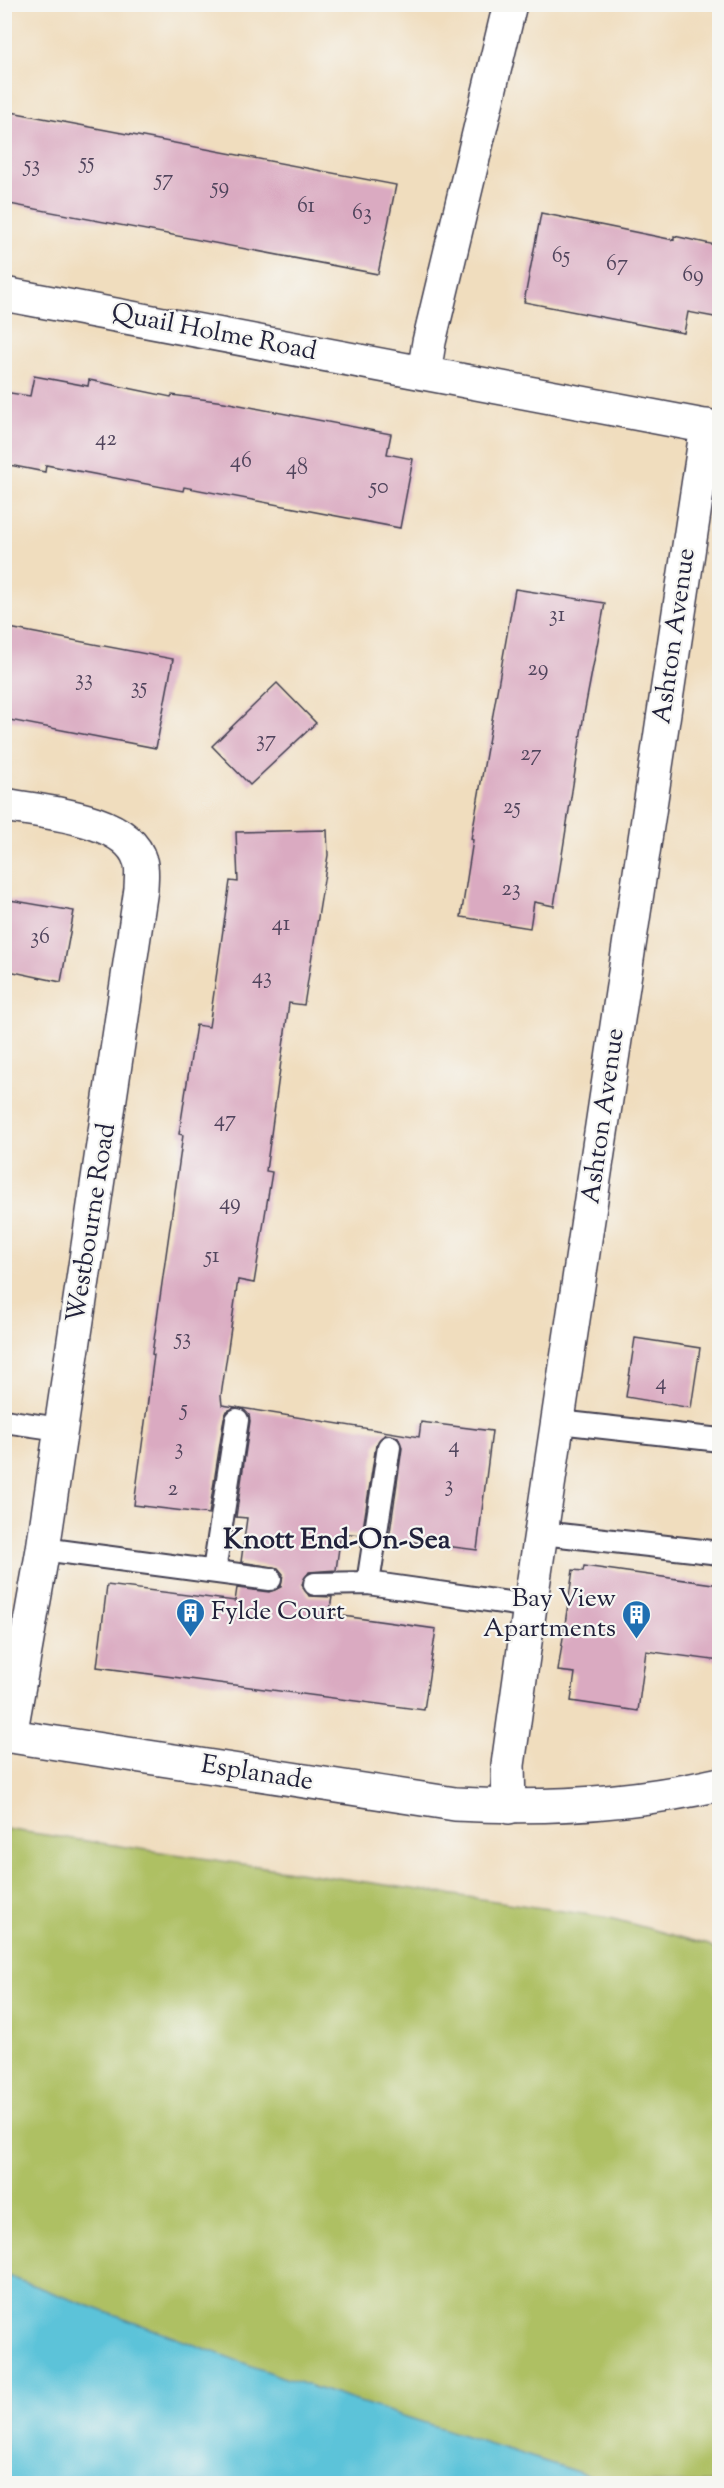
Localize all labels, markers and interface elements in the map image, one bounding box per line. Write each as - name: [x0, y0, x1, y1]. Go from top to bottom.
- house number: 55: [77, 147, 95, 179]
- house number: 53: [22, 150, 40, 182]
- house number: 57: [153, 164, 173, 196]
- house number: 59: [209, 172, 229, 204]
- house number: 61: [297, 191, 316, 223]
- house number: 63: [352, 198, 372, 230]
- house number: 65: [552, 241, 571, 273]
- house number: 67: [606, 249, 628, 281]
- house number: 69: [682, 260, 704, 292]
- street label: Quail Holme Road: [108, 295, 320, 371]
- house number: 42: [95, 424, 117, 456]
- house number: 46: [230, 446, 252, 478]
- house number: 48: [286, 453, 308, 485]
- house number: 50: [367, 472, 389, 504]
- street label: Ashton Avenue: [644, 546, 706, 726]
- house number: 31: [549, 600, 566, 632]
- house number: 29: [528, 654, 549, 686]
- house number: 33: [75, 664, 93, 696]
- house number: 35: [131, 672, 148, 704]
- house number: 37: [256, 725, 276, 757]
- house number: 27: [520, 739, 542, 771]
- house number: 25: [503, 792, 521, 824]
- house number: 23: [501, 874, 521, 906]
- house number: 41: [272, 909, 291, 941]
- house number: 36: [30, 922, 50, 954]
- house number: 43: [252, 962, 272, 994]
- street label: Ashton Avenue: [573, 1026, 635, 1206]
- house number: 47: [214, 1105, 236, 1137]
- street label: Westbourne Road: [58, 1120, 126, 1325]
- house number: 49: [219, 1188, 241, 1220]
- house number: 51: [202, 1241, 220, 1273]
- house number: 53: [173, 1323, 191, 1355]
- house number: 4: [655, 1368, 667, 1400]
- house number: 5: [178, 1394, 188, 1426]
- house number: 4: [448, 1431, 460, 1463]
- house number: 3: [175, 1433, 183, 1465]
- house number: 3: [445, 1470, 453, 1502]
- house number: 2: [168, 1474, 178, 1506]
- district label: Knott End-On-Sea: [223, 1521, 451, 1561]
- place label: Bay View Apartments: [483, 1581, 616, 1648]
- place label: Fylde Court: [211, 1594, 345, 1631]
- building icon: Fylde Court: [174, 1596, 206, 1638]
- building icon: Bay View Apartments: [621, 1598, 653, 1640]
- street label: Esplanade: [198, 1747, 316, 1801]

